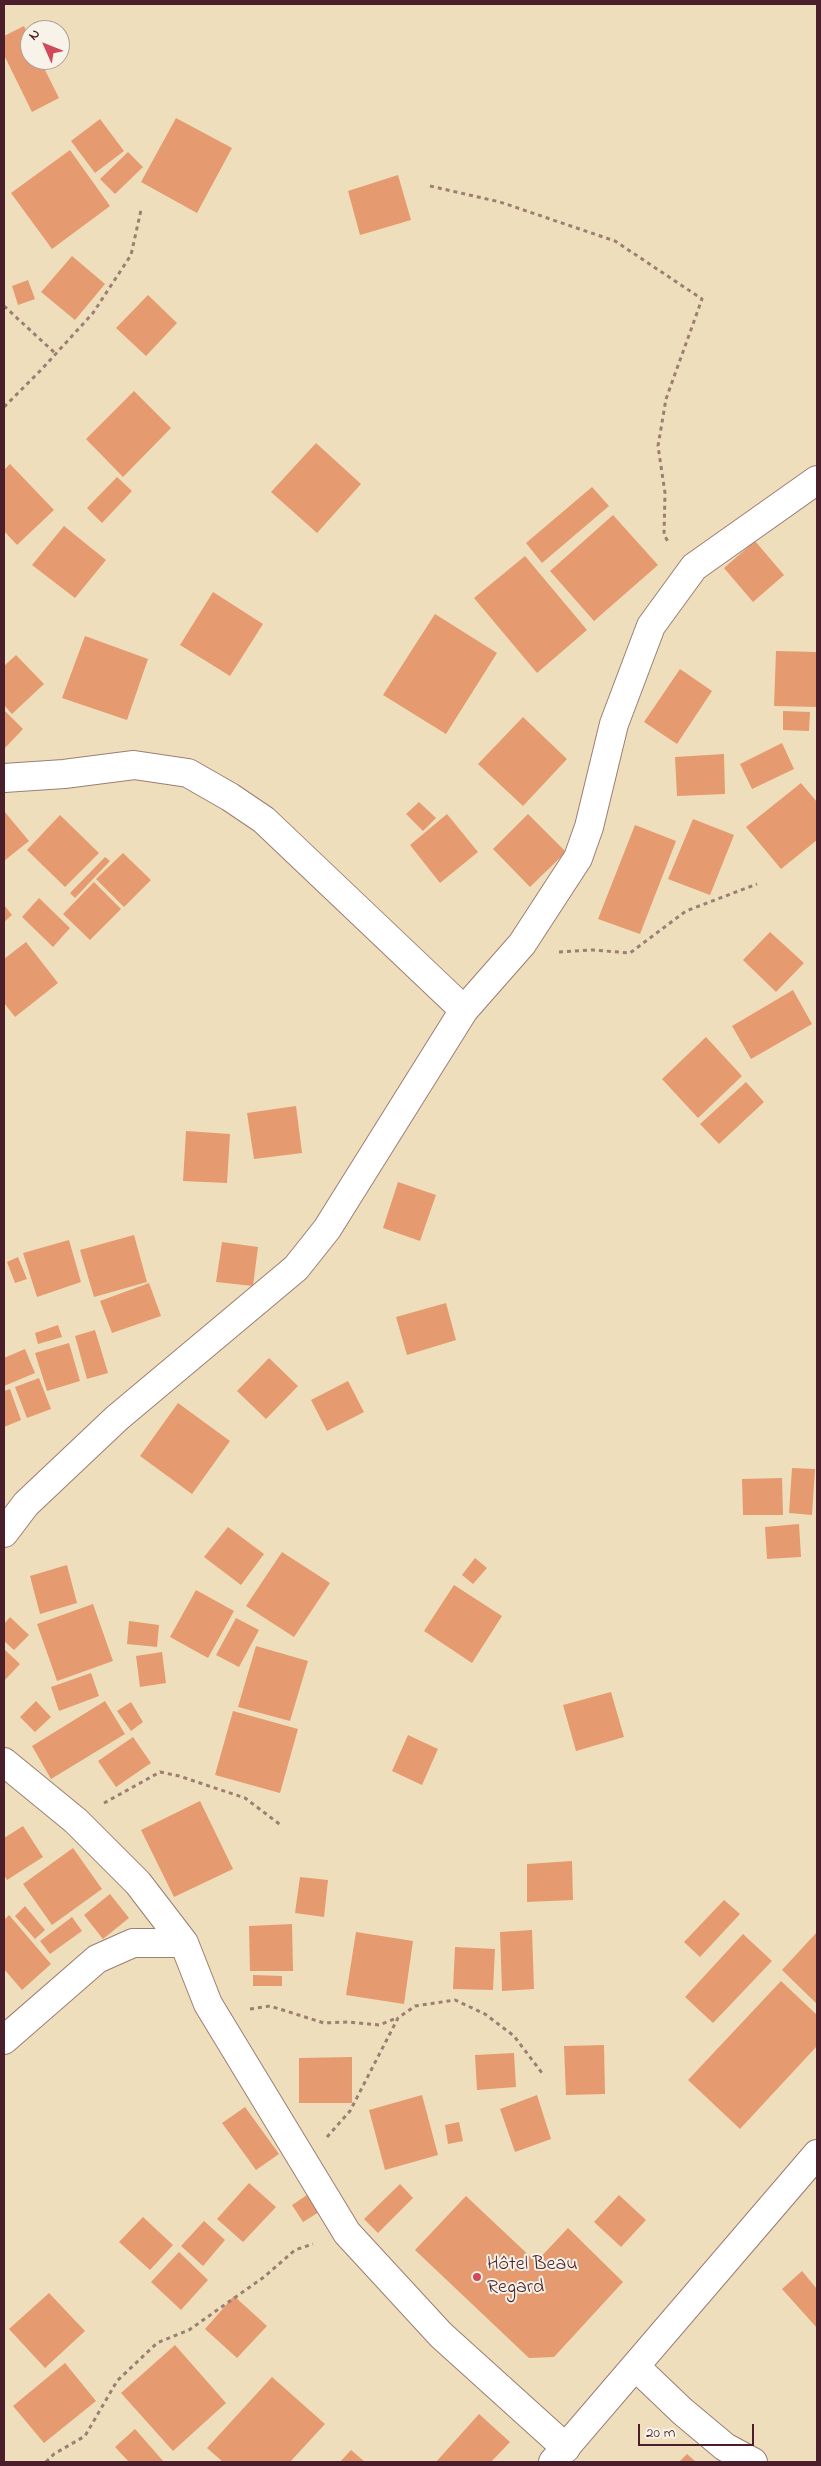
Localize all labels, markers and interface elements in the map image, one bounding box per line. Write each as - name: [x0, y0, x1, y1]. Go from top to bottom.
- north arrow: [20, 20, 70, 70]
- text: N: [24, 24, 45, 46]
- place label: Hôtel Beau Regard: [487, 2254, 578, 2301]
- marker: Hôtel Beau Regard: [471, 2271, 483, 2283]
- scale bar: [641, 2414, 757, 2446]
- text: 20 m: [646, 2422, 675, 2444]

